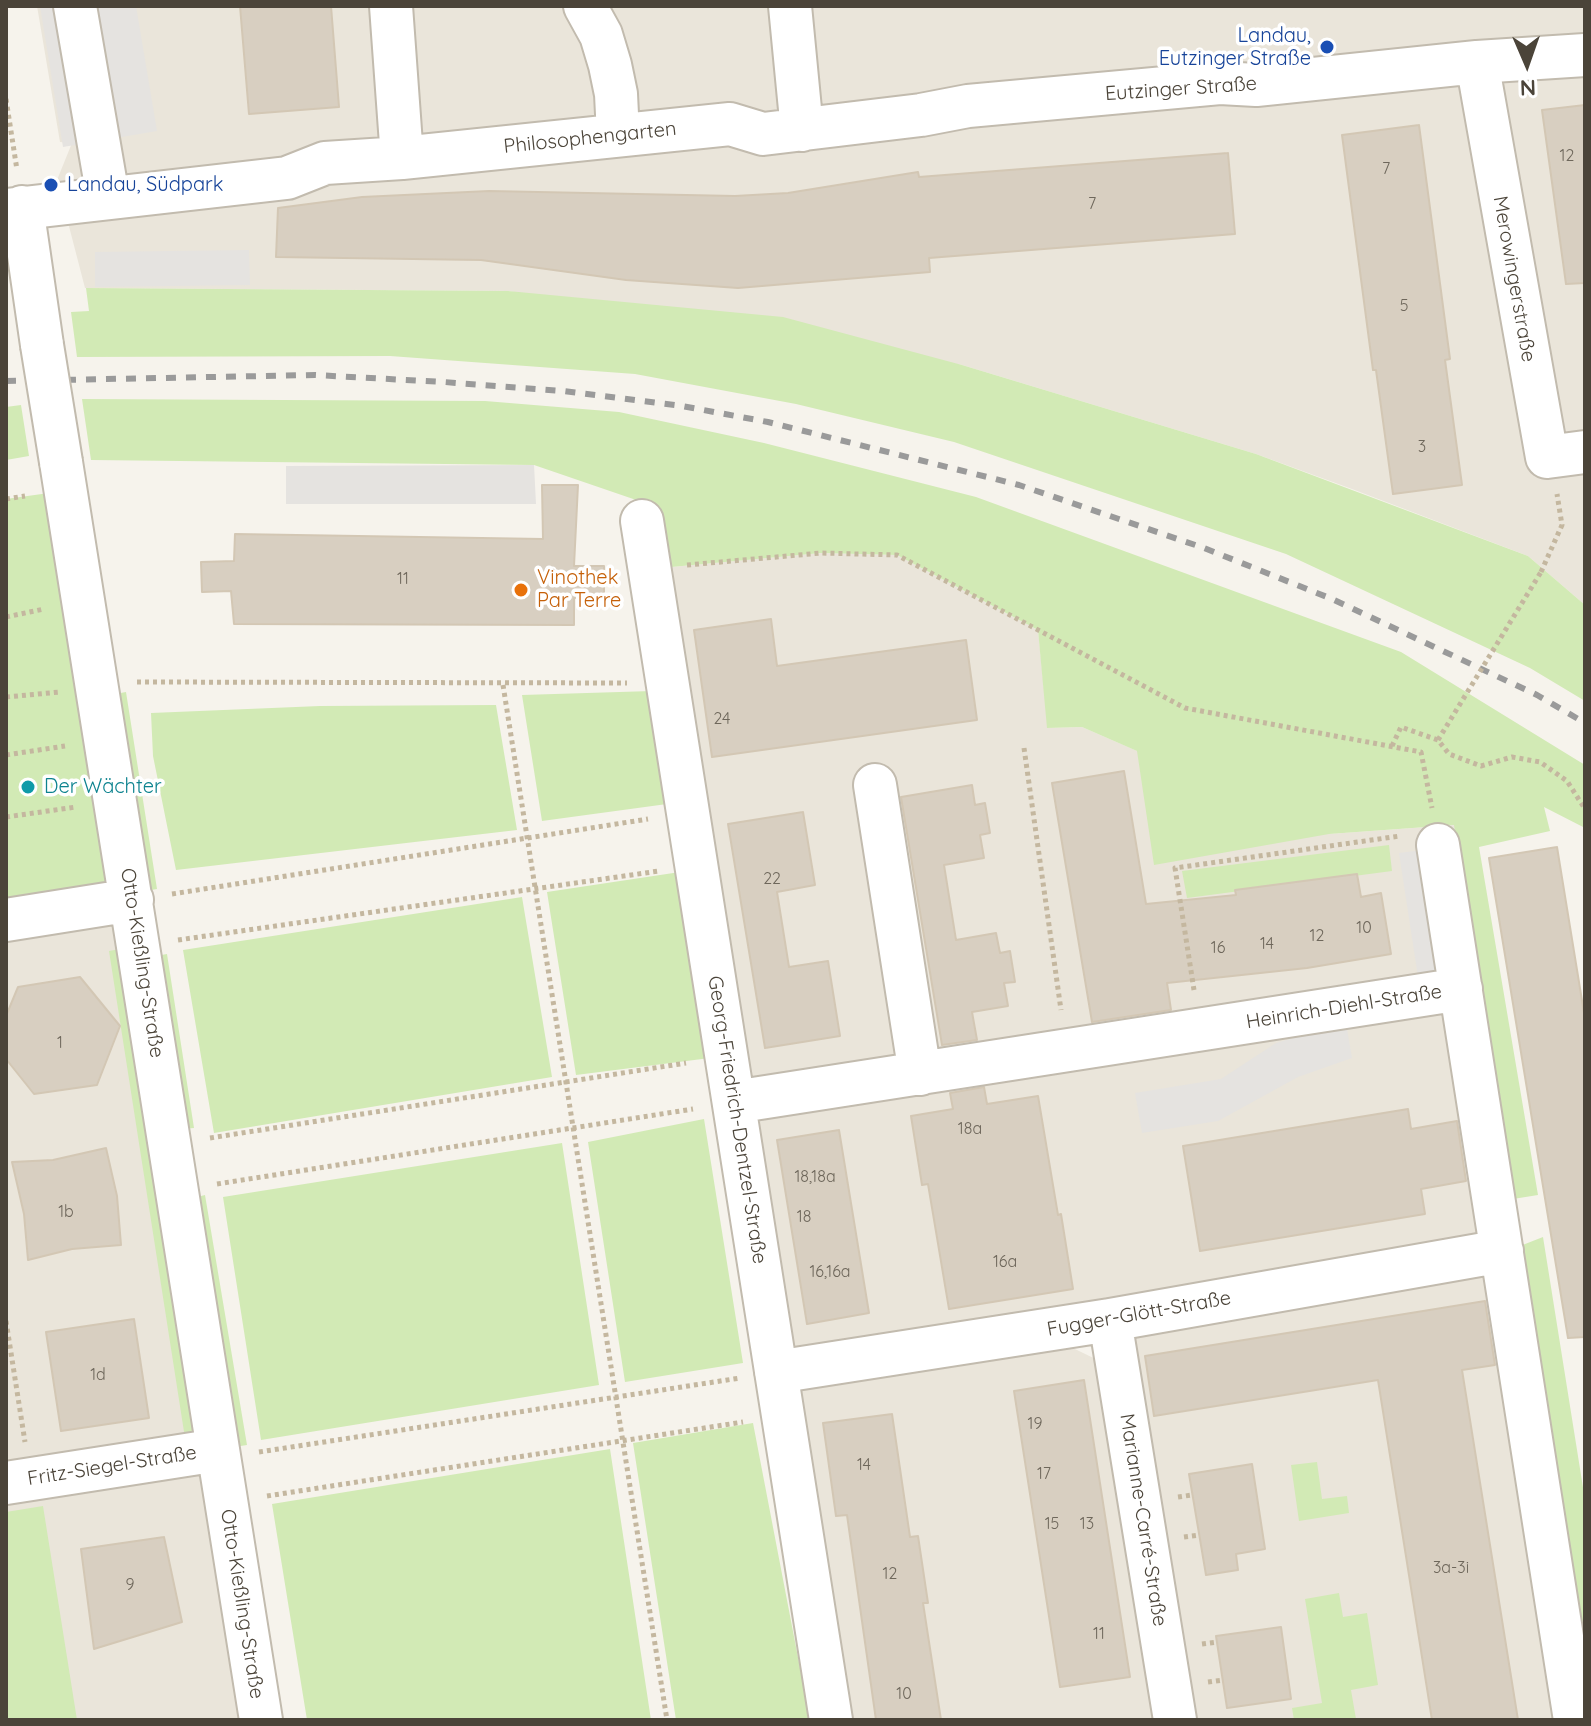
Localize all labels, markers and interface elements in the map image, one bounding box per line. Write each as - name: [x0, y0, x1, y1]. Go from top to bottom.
- place label: Landau, Eutzinger Straße: [1159, 24, 1311, 71]
- north arrow: [1487, 24, 1567, 104]
- marker: Landau, Eutzinger Straße: [1318, 38, 1336, 56]
- street label: Eutzinger Straße: [1104, 72, 1258, 106]
- text: N: [1519, 74, 1536, 102]
- street label: Philosophengarten: [502, 117, 678, 159]
- house number: 12: [1560, 146, 1574, 166]
- house number: 7: [1382, 159, 1390, 179]
- place label: Landau, Südpark: [67, 173, 223, 197]
- marker: Landau, Südpark: [42, 176, 60, 194]
- house number: 7: [1088, 194, 1096, 214]
- street label: Merowingerstraße: [1488, 194, 1540, 364]
- house number: 5: [1400, 296, 1408, 316]
- house number: 3: [1418, 437, 1426, 457]
- place label: Vinothek Par Terre: [537, 566, 621, 613]
- house number: 11: [397, 569, 409, 589]
- marker: Vinothek Par Terre: [512, 581, 530, 599]
- house number: 24: [713, 709, 731, 729]
- place label: Der Wächter: [44, 775, 162, 799]
- marker: Der Wächter: [19, 778, 37, 796]
- street label: Otto-Kießling-Straße: [115, 867, 169, 1059]
- house number: 22: [763, 869, 781, 889]
- house number: 10: [1356, 918, 1372, 938]
- house number: 12: [1310, 926, 1324, 946]
- house number: 14: [1260, 934, 1274, 954]
- house number: 16: [1211, 938, 1225, 958]
- street label: Georg-Friedrich-Dentzel-Straße: [702, 974, 772, 1266]
- street label: Heinrich-Diehl-Straße: [1244, 980, 1444, 1034]
- house number: 1: [57, 1033, 63, 1053]
- house number: 18a: [958, 1119, 982, 1139]
- house number: 18,18a: [794, 1167, 836, 1187]
- house number: 1b: [58, 1202, 74, 1222]
- house number: 18: [797, 1207, 811, 1227]
- house number: 16a: [993, 1252, 1017, 1272]
- house number: 16,16a: [809, 1262, 851, 1282]
- street label: Fugger-Glött-Straße: [1045, 1286, 1233, 1342]
- house number: 1d: [90, 1365, 106, 1385]
- street label: Marianne-Carré-Straße: [1114, 1412, 1172, 1628]
- house number: 19: [1028, 1414, 1042, 1434]
- street label: Fritz-Siegel-Straße: [26, 1441, 198, 1491]
- house number: 14: [857, 1455, 871, 1475]
- house number: 17: [1037, 1464, 1051, 1484]
- street label: Otto-Kießling-Straße: [215, 1508, 269, 1700]
- house number: 15: [1045, 1514, 1059, 1534]
- house number: 13: [1080, 1514, 1094, 1534]
- house number: 3a-3i: [1433, 1558, 1469, 1578]
- house number: 12: [883, 1564, 897, 1584]
- house number: 9: [126, 1575, 134, 1595]
- house number: 11: [1093, 1624, 1105, 1644]
- house number: 10: [896, 1684, 912, 1704]

